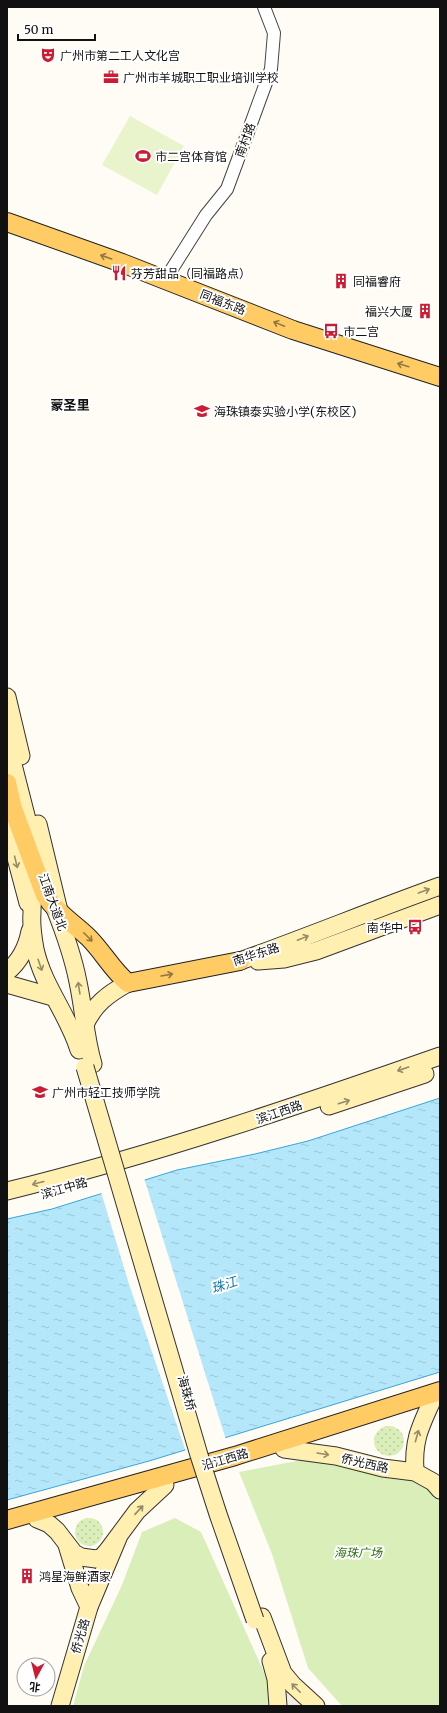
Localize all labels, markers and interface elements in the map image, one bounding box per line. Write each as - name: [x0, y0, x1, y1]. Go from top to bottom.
- scale bar: [18, 16, 95, 42]
- text: 50 m: [24, 22, 53, 37]
- theatre icon: 广州市第二工人文化宫: [39, 46, 57, 64]
- place label: 广州市第二工人文化宫: [60, 48, 180, 63]
- office icon: 广州市羊城职工职业培训学校: [102, 68, 120, 86]
- place label: 广州市羊城职工职业培训学校: [123, 70, 279, 85]
- street label: 南村路: [232, 121, 258, 159]
- sports icon: 市二宫体育馆: [134, 147, 152, 165]
- place label: 市二宫体育馆: [155, 149, 227, 164]
- one-way arrow: [100, 253, 112, 261]
- restaurant icon: 芬芳甜品（同福路点）: [110, 264, 128, 282]
- place label: 芬芳甜品（同福路点）: [131, 266, 251, 281]
- building icon: 同福睿府: [332, 272, 350, 290]
- place label: 同福睿府: [353, 274, 401, 289]
- street label: 同福东路: [198, 286, 248, 318]
- building icon: 福兴大厦: [416, 302, 434, 320]
- place label: 福兴大厦: [365, 304, 413, 319]
- one-way arrow: [274, 320, 286, 328]
- bus stop icon: 市二宫: [322, 322, 340, 340]
- place label: 市二宫: [343, 324, 379, 339]
- one-way arrow: [396, 361, 409, 368]
- district label: 蒙圣里: [50, 397, 90, 414]
- school or university icon: 海珠镇泰实验小学(东校区): [193, 402, 211, 420]
- place label: 海珠镇泰实验小学(东校区): [214, 404, 356, 419]
- one-way arrow: [13, 855, 21, 868]
- street label: 江南大道北: [36, 871, 70, 933]
- one-way arrow: [418, 887, 430, 895]
- bus stop icon: 南华中: [406, 918, 424, 936]
- place label: 南华中: [367, 920, 403, 935]
- one-way arrow: [83, 932, 93, 942]
- one-way arrow: [297, 934, 309, 942]
- street label: 南华东路: [231, 939, 281, 969]
- one-way arrow: [37, 958, 44, 971]
- one-way arrow: [160, 971, 173, 979]
- one-way arrow: [75, 982, 83, 995]
- one-way arrow: [398, 1065, 410, 1073]
- school or university icon: 广州市轻工技师学院: [31, 1083, 49, 1101]
- place label: 广州市轻工技师学院: [52, 1085, 160, 1100]
- street label: 滨江西路: [254, 1097, 304, 1127]
- one-way arrow: [338, 1097, 350, 1105]
- street label: 滨江中路: [39, 1174, 89, 1202]
- one-way arrow: [32, 1180, 45, 1187]
- water label: 珠江: [209, 1272, 241, 1297]
- street label: 海珠桥: [175, 1374, 199, 1412]
- one-way arrow: [414, 1430, 421, 1443]
- street label: 沿江西路: [200, 1445, 250, 1473]
- one-way arrow: [316, 1450, 329, 1458]
- street label: 侨光西路: [340, 1450, 390, 1476]
- one-way arrow: [135, 1505, 144, 1515]
- park label: 海珠广场: [334, 1545, 383, 1560]
- building icon: 鸿星海鲜酒家: [18, 1567, 36, 1585]
- place label: 鸿星海鲜酒家: [39, 1569, 111, 1584]
- street label: 侨光路: [68, 1617, 92, 1655]
- north arrow: [16, 1657, 56, 1697]
- text: 北: [28, 1679, 41, 1695]
- one-way arrow: [291, 1683, 301, 1693]

